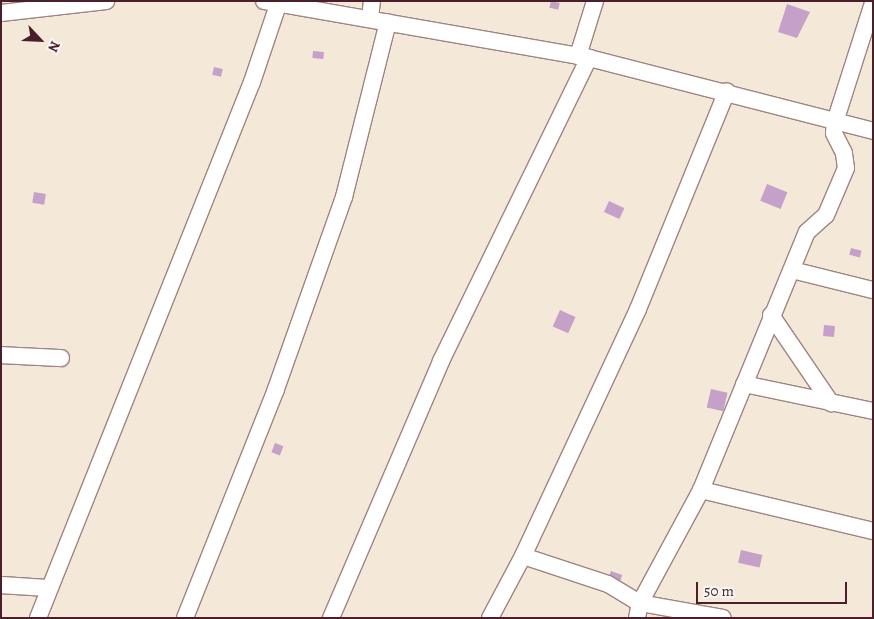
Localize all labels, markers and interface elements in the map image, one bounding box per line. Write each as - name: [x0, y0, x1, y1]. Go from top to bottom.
- north arrow: [15, 15, 65, 65]
- text: N: [43, 38, 65, 55]
- scale bar: [699, 572, 850, 604]
- text: 50 m: [704, 581, 734, 601]

